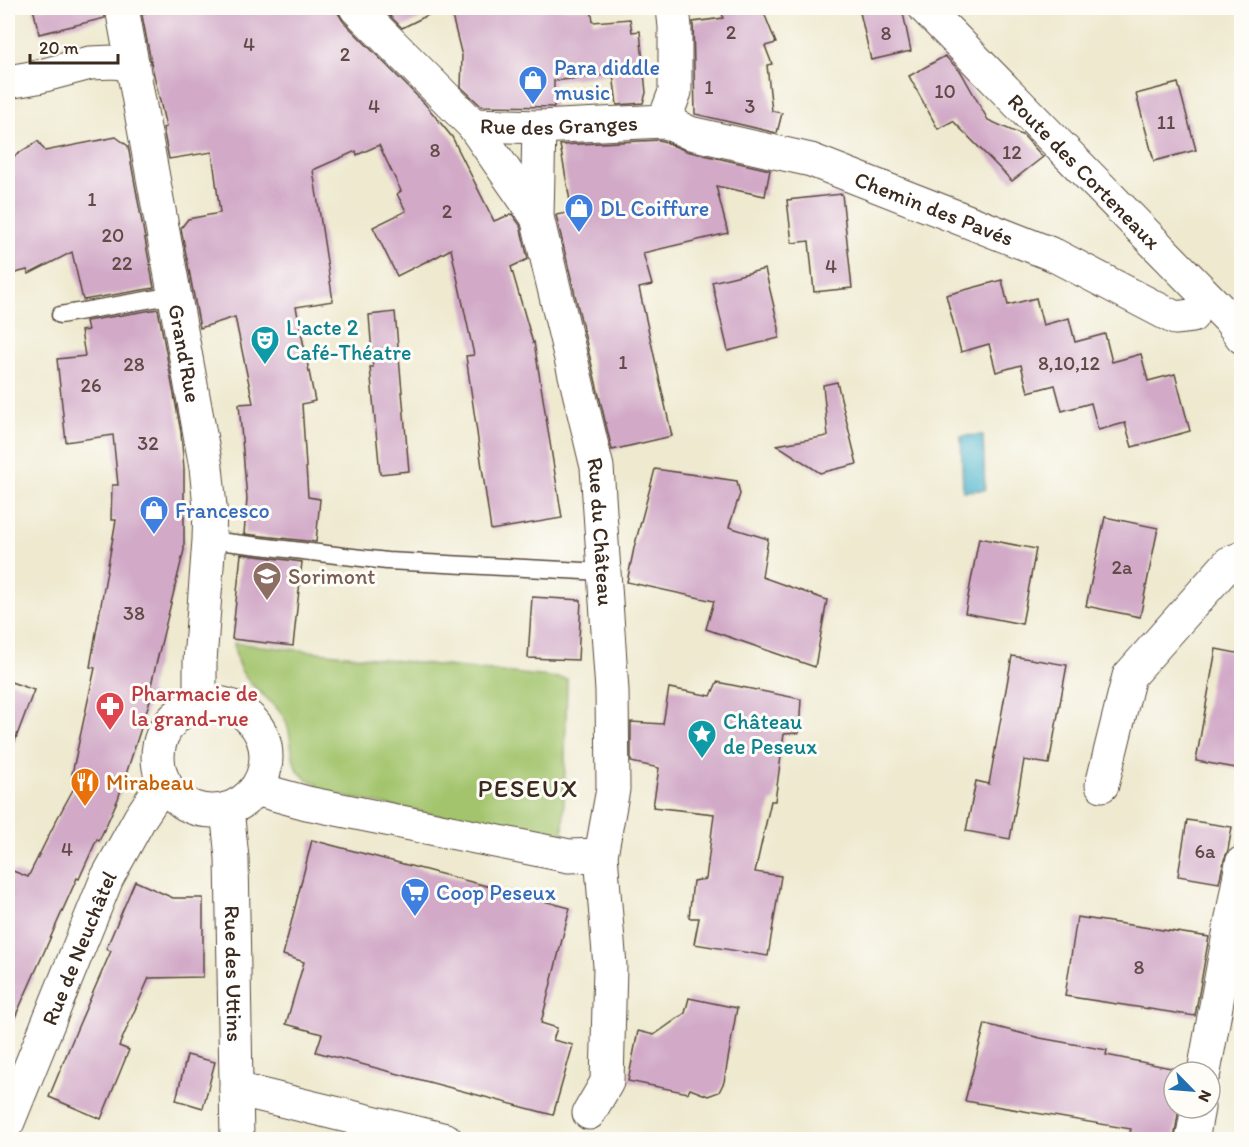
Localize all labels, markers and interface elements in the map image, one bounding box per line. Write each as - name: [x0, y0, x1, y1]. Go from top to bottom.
- house number: 2: [726, 20, 737, 44]
- house number: 8: [881, 21, 892, 45]
- scale bar: [30, 27, 118, 65]
- house number: 4: [243, 32, 255, 56]
- text: 20 m: [39, 37, 79, 59]
- house number: 2: [340, 42, 351, 66]
- place label: Para diddle music: [554, 54, 660, 106]
- shop icon: Para diddle music: [517, 64, 549, 106]
- house number: 1: [704, 75, 714, 99]
- house number: 10: [934, 79, 956, 103]
- street label: Route des Corteneaux: [1002, 88, 1166, 255]
- house number: 4: [368, 94, 380, 118]
- house number: 3: [745, 94, 756, 118]
- street label: Rue des Granges: [480, 109, 638, 141]
- house number: 11: [1157, 110, 1175, 134]
- house number: 8: [430, 138, 441, 162]
- house number: 12: [1002, 140, 1022, 164]
- street label: Chemin des Pavés: [851, 165, 1017, 252]
- house number: 1: [87, 187, 97, 211]
- shop icon: DL Coiffure: [563, 192, 595, 234]
- place label: DL Coiffure: [600, 195, 709, 222]
- house number: 2: [442, 199, 453, 223]
- house number: 20: [102, 223, 124, 247]
- house number: 22: [111, 251, 133, 275]
- house number: 4: [825, 254, 837, 278]
- street label: Grand'Rue: [162, 302, 207, 405]
- place label: L'acte 2 Café-Théatre: [286, 314, 411, 366]
- theatre icon: L'acte 2 Café-Théatre: [249, 324, 281, 366]
- house number: 1: [618, 350, 628, 374]
- house number: 8,10,12: [1038, 351, 1100, 375]
- house number: 28: [123, 352, 145, 376]
- house number: 26: [80, 373, 102, 397]
- house number: 32: [137, 431, 159, 455]
- street label: Rue du Château: [581, 455, 619, 607]
- shop icon: Francesco: [138, 494, 170, 536]
- place label: Francesco: [175, 497, 270, 524]
- house number: 2a: [1112, 555, 1133, 579]
- school or university icon: Sorimont: [251, 560, 283, 602]
- place label: Sorimont: [288, 563, 376, 590]
- house number: 38: [123, 601, 145, 625]
- place label: Pharmacie de la grand-rue: [131, 680, 258, 732]
- pharmacy icon: Pharmacie de la grand-rue: [94, 690, 126, 732]
- place label: Château de Peseux: [723, 708, 817, 760]
- place icon: Château de Peseux: [686, 718, 718, 760]
- restaurant icon: Mirabeau: [69, 766, 101, 808]
- place label: Mirabeau: [106, 769, 194, 796]
- district label: PESEUX: [477, 772, 579, 804]
- house number: 4: [61, 837, 73, 861]
- house number: 6a: [1195, 839, 1216, 863]
- street label: Rue de Neuchâtel: [36, 866, 123, 1029]
- supermarket icon: Coop Peseux: [399, 876, 431, 918]
- place label: Coop Peseux: [436, 879, 556, 906]
- street label: Rue des Uttins: [219, 905, 248, 1042]
- house number: 8: [1134, 955, 1145, 979]
- north arrow: [1162, 1060, 1222, 1120]
- text: N: [1194, 1087, 1216, 1105]

